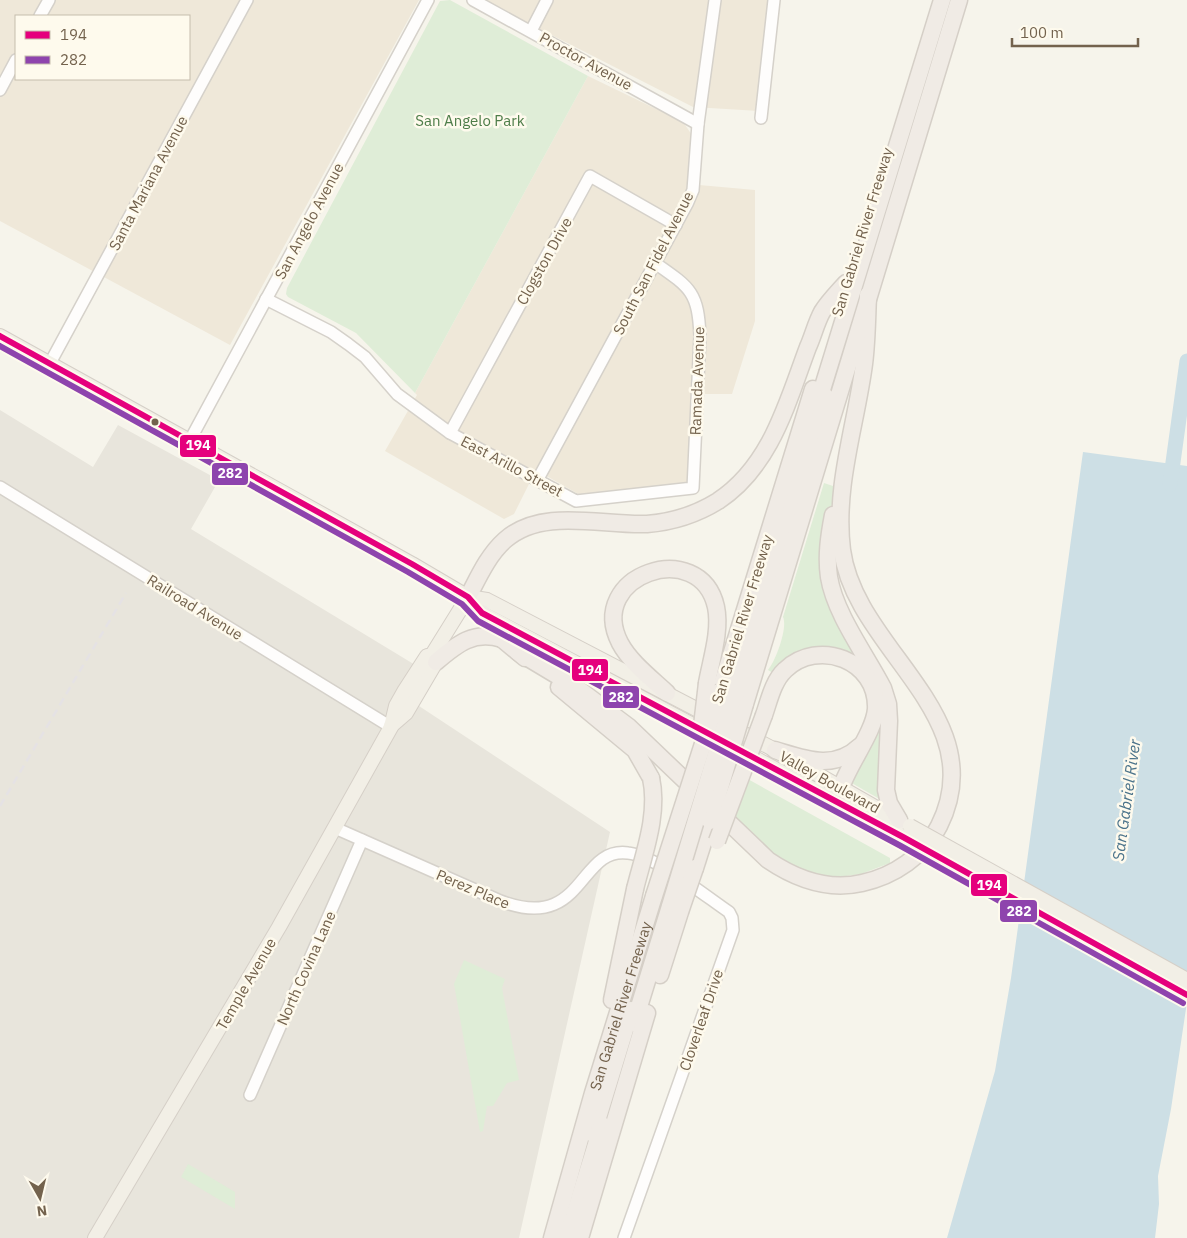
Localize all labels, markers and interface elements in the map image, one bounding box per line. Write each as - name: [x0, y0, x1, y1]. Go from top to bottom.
- legend: [15, 15, 190, 80]
- scale bar: [1012, 15, 1138, 47]
- text: 100 m: [1020, 23, 1064, 42]
- text: 194: [60, 25, 87, 44]
- street label: Proctor Avenue: [536, 28, 636, 94]
- text: 282: [60, 50, 87, 69]
- park label: San Angelo Park: [415, 111, 525, 130]
- street label: Santa Mariana Avenue: [104, 112, 192, 254]
- street label: San Gabriel River Freeway: [827, 145, 897, 319]
- street label: San Angelo Avenue: [270, 160, 348, 282]
- street label: South San Fidel Avenue: [609, 188, 697, 338]
- street label: Clogston Drive: [512, 214, 576, 308]
- street label: Ramada Avenue: [686, 326, 708, 436]
- unlabelled marker: [150, 417, 160, 427]
- street label: East Arillo Street: [458, 431, 566, 501]
- line badge: 194: [179, 434, 217, 458]
- text: 194: [185, 436, 211, 454]
- line badge: 282: [211, 462, 249, 486]
- text: 282: [217, 464, 243, 482]
- street label: San Gabriel River Freeway: [707, 532, 777, 706]
- street label: Railroad Avenue: [144, 570, 246, 644]
- line badge: 194: [571, 658, 609, 682]
- text: 194: [577, 661, 603, 679]
- line badge: 282: [602, 685, 640, 709]
- text: 282: [608, 688, 634, 706]
- water label: San Gabriel River: [1108, 737, 1145, 862]
- street label: Valley Boulevard: [776, 746, 884, 818]
- street label: Perez Place: [433, 865, 513, 913]
- line badge: 194: [970, 873, 1008, 897]
- text: 194: [976, 876, 1002, 894]
- line badge: 282: [999, 899, 1038, 923]
- text: 282: [1006, 902, 1032, 920]
- street label: North Covina Lane: [272, 908, 340, 1028]
- street label: San Gabriel River Freeway: [585, 918, 655, 1093]
- street label: Temple Avenue: [212, 934, 280, 1034]
- street label: Cloverleaf Drive: [675, 967, 727, 1073]
- north arrow: [15, 1173, 65, 1223]
- text: N: [36, 1201, 48, 1220]

